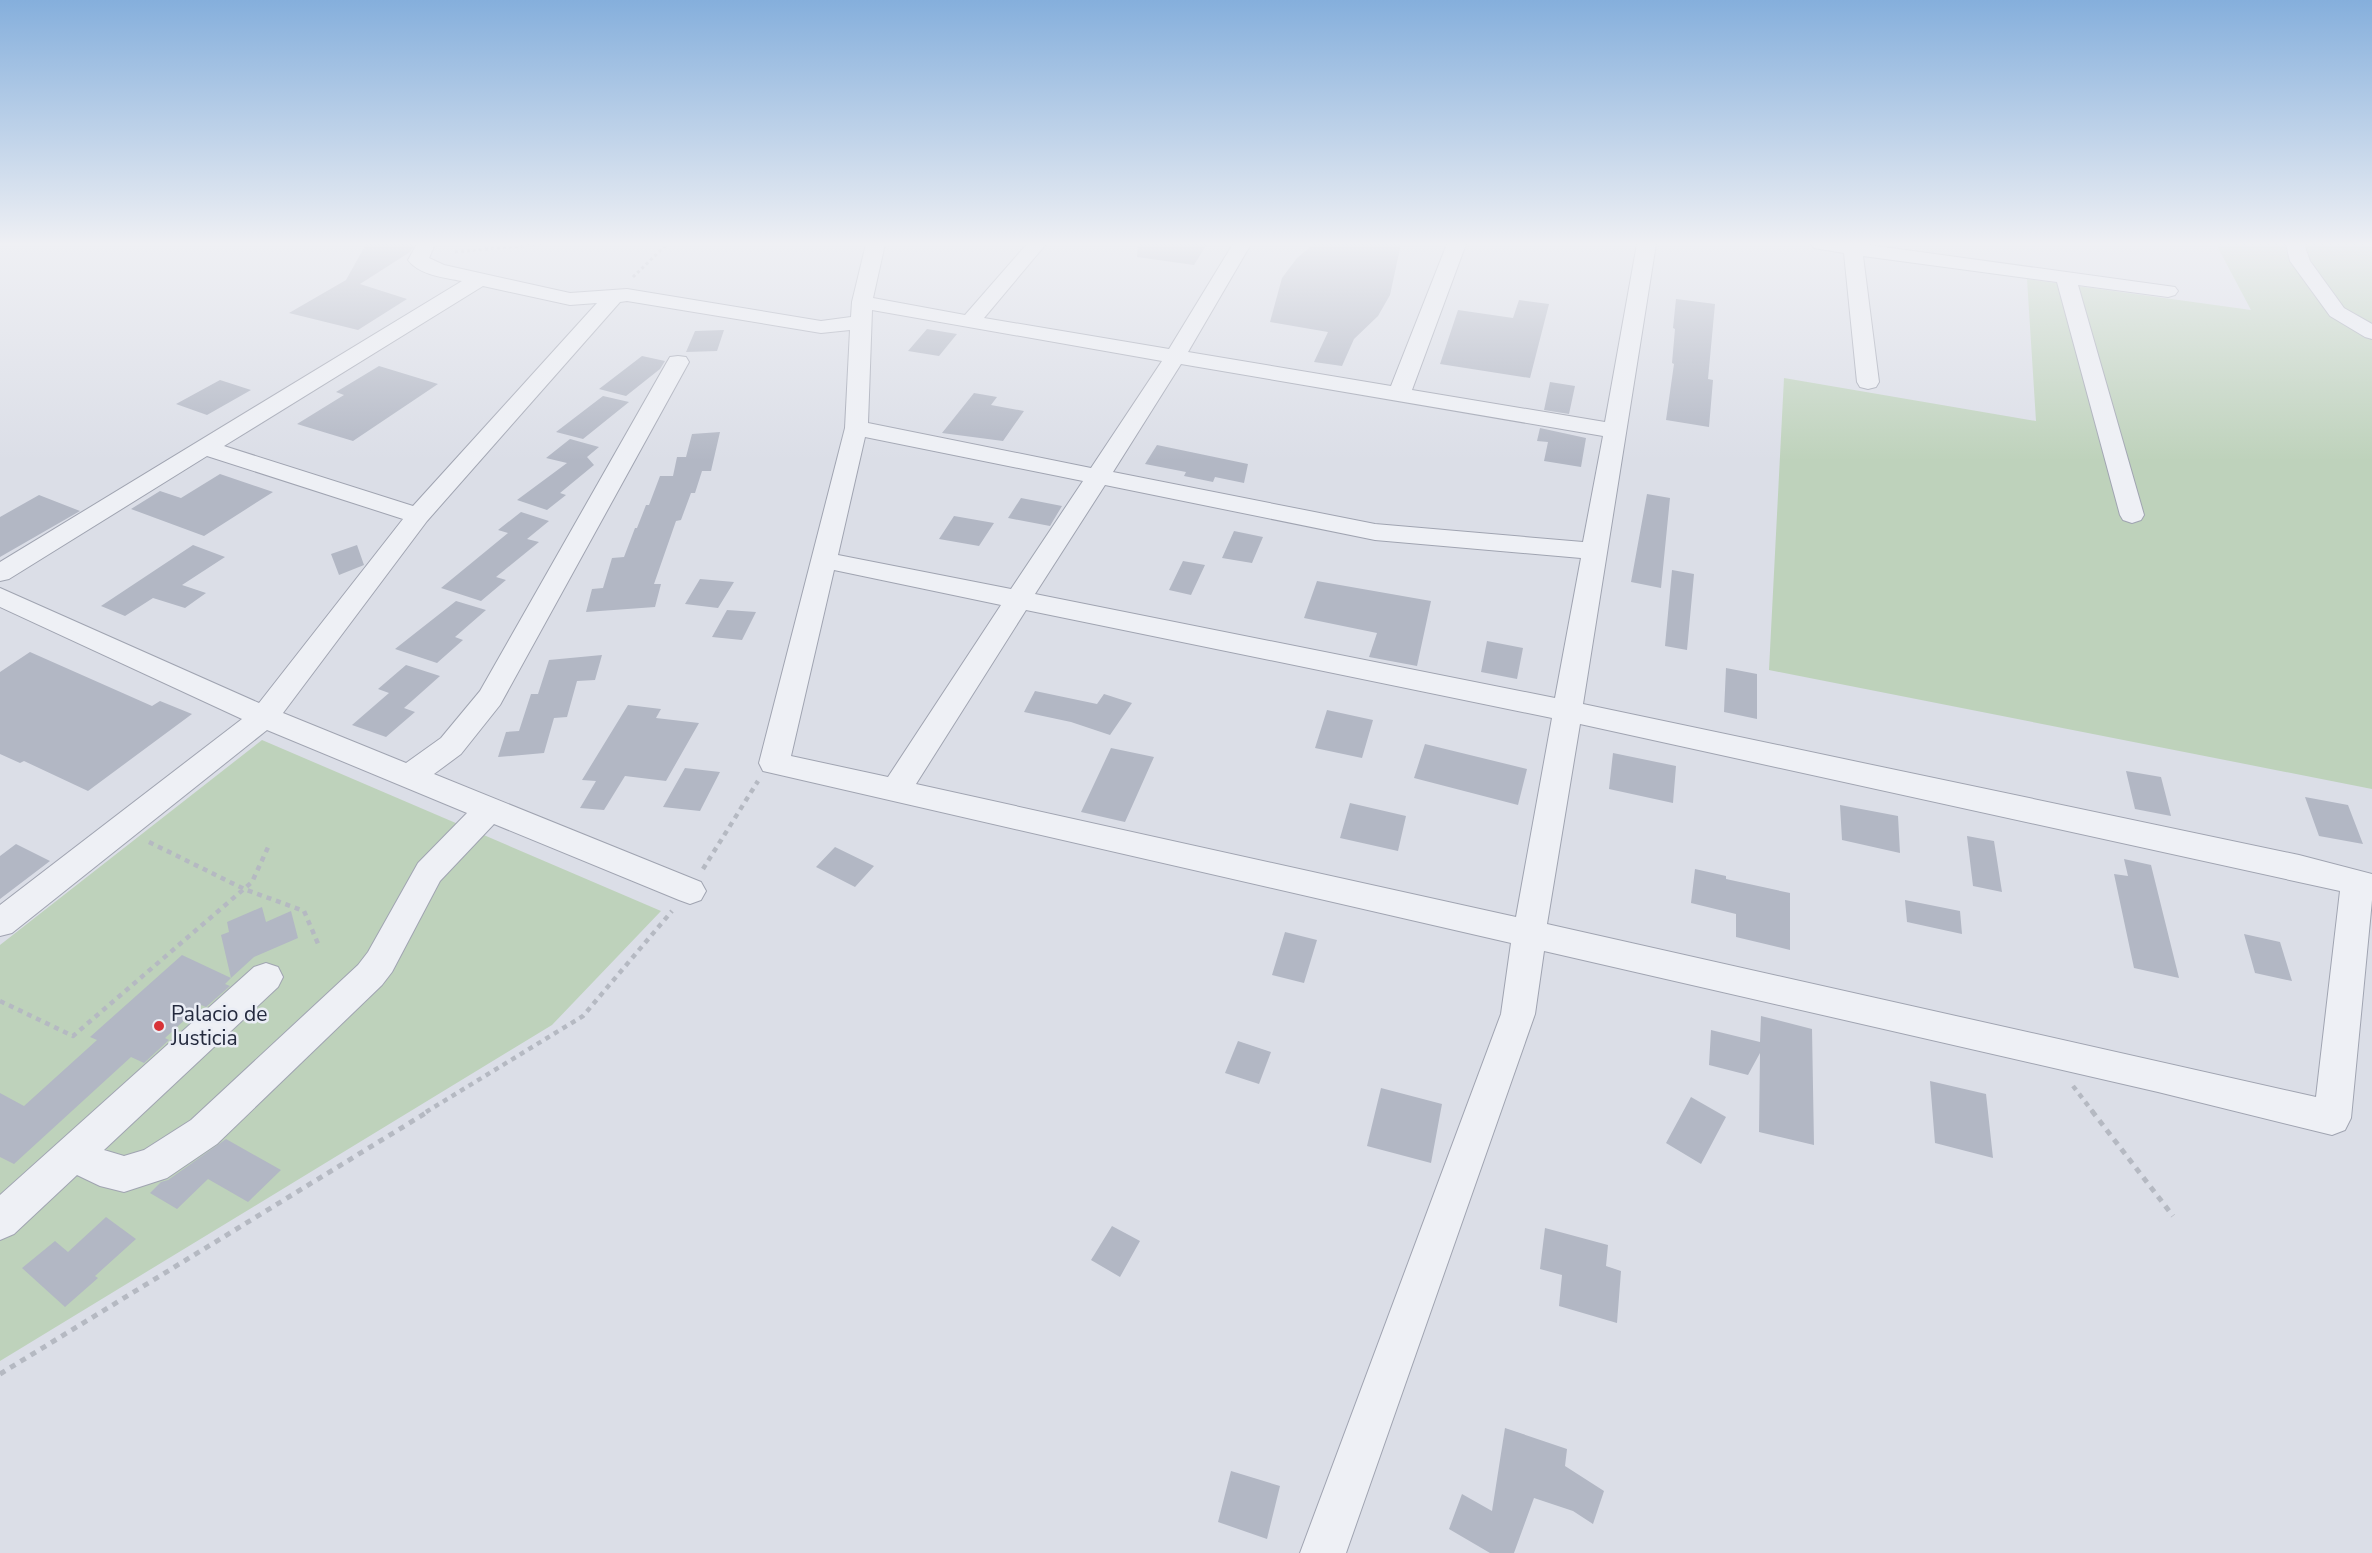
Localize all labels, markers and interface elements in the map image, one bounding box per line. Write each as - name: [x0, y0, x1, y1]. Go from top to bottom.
- place label: Palacio de Justicia: [170, 1000, 267, 1052]
- marker: Palacio de Justicia: [152, 1019, 166, 1033]

